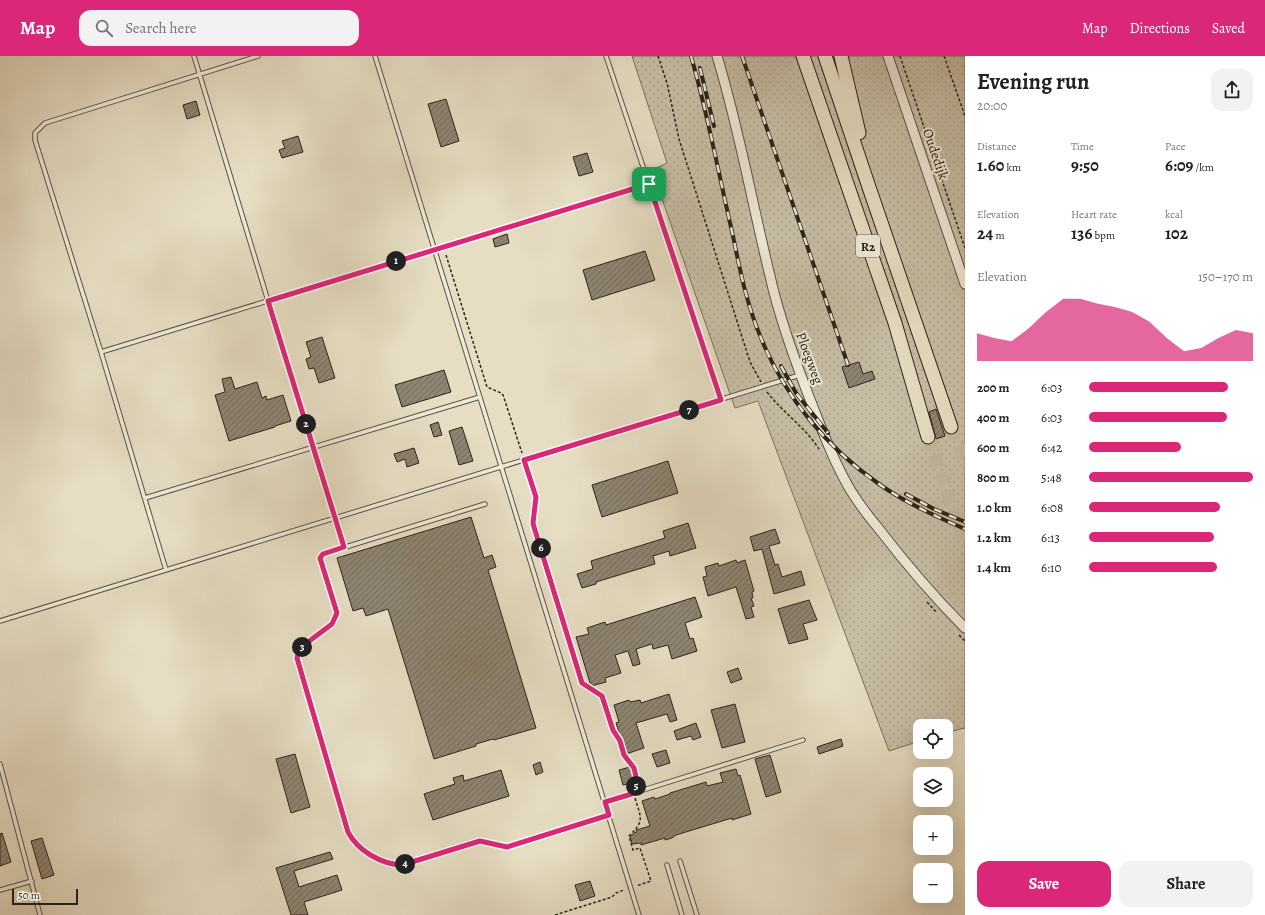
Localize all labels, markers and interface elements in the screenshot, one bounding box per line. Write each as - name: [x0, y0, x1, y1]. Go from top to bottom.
- search box: [79, 10, 359, 46]
- text: Map: [20, 15, 55, 41]
- icon: search: [93, 17, 115, 39]
- text: Search here: [125, 18, 197, 38]
- text: Map: [1082, 19, 1108, 38]
- text: Directions: [1130, 19, 1190, 38]
- text: Saved: [1212, 19, 1245, 38]
- text: Evening run: [977, 67, 1089, 97]
- button: share: [1211, 69, 1253, 111]
- text: 20:00: [977, 97, 1007, 114]
- street label: Oudedijk: [918, 126, 953, 182]
- text: Distance: [977, 139, 1016, 154]
- text: Time: [1071, 139, 1094, 154]
- text: Pace: [1165, 139, 1185, 154]
- text: 1.60: [977, 154, 1004, 177]
- text: 9:50: [1071, 154, 1099, 177]
- text: 6:09: [1165, 154, 1193, 177]
- text: km: [1004, 160, 1021, 175]
- text: /km: [1193, 160, 1214, 175]
- pin: [632, 167, 666, 201]
- icon: arrive: [638, 173, 660, 195]
- text: Elevation: [977, 207, 1019, 222]
- text: Heart rate: [1071, 207, 1117, 222]
- text: kcal: [1165, 207, 1183, 222]
- text: 24: [977, 222, 993, 245]
- text: 136: [1071, 222, 1092, 245]
- text: 102: [1165, 222, 1188, 245]
- text: m: [993, 228, 1005, 243]
- text: bpm: [1092, 228, 1115, 243]
- road number: R2: [856, 235, 880, 257]
- pin: 1: [386, 251, 406, 271]
- text: 1: [394, 253, 398, 268]
- text: Elevation: [977, 268, 1027, 285]
- text: 150–170 m: [1198, 268, 1253, 285]
- street label: Ploegweg: [791, 330, 828, 387]
- text: 200 m: [977, 379, 1010, 396]
- text: 6:03: [1041, 379, 1062, 396]
- pin: 7: [679, 400, 699, 420]
- text: 7: [687, 402, 691, 417]
- text: 400 m: [977, 409, 1009, 426]
- text: 6:03: [1041, 409, 1062, 426]
- pin: 2: [296, 414, 316, 434]
- text: 2: [303, 416, 309, 431]
- text: 600 m: [977, 439, 1009, 456]
- text: 6:42: [1041, 439, 1062, 456]
- text: 800 m: [977, 469, 1009, 486]
- text: 5:48: [1041, 469, 1062, 486]
- text: 1.0 km: [977, 499, 1012, 516]
- text: 6:08: [1041, 499, 1063, 516]
- text: 1.2 km: [977, 529, 1011, 546]
- text: 6:13: [1041, 529, 1060, 546]
- pin: 6: [531, 538, 551, 558]
- text: 6: [538, 540, 544, 555]
- text: 1.4 km: [977, 559, 1011, 576]
- text: 6:10: [1041, 559, 1061, 576]
- pin: 3: [292, 637, 312, 657]
- text: 3: [300, 639, 304, 654]
- map controls: [913, 719, 953, 903]
- button: locate: [913, 719, 953, 759]
- button: layers: [913, 767, 953, 807]
- pin: 5: [626, 776, 646, 796]
- text: 5: [634, 778, 638, 793]
- button: +: [913, 815, 953, 855]
- pin: 4: [395, 854, 415, 874]
- text: 4: [402, 856, 408, 871]
- button: Save: [977, 861, 1111, 907]
- button: Share: [1119, 861, 1253, 907]
- button: −: [913, 863, 953, 903]
- scale bar: [12, 887, 78, 906]
- text: 50 m: [18, 888, 40, 903]

